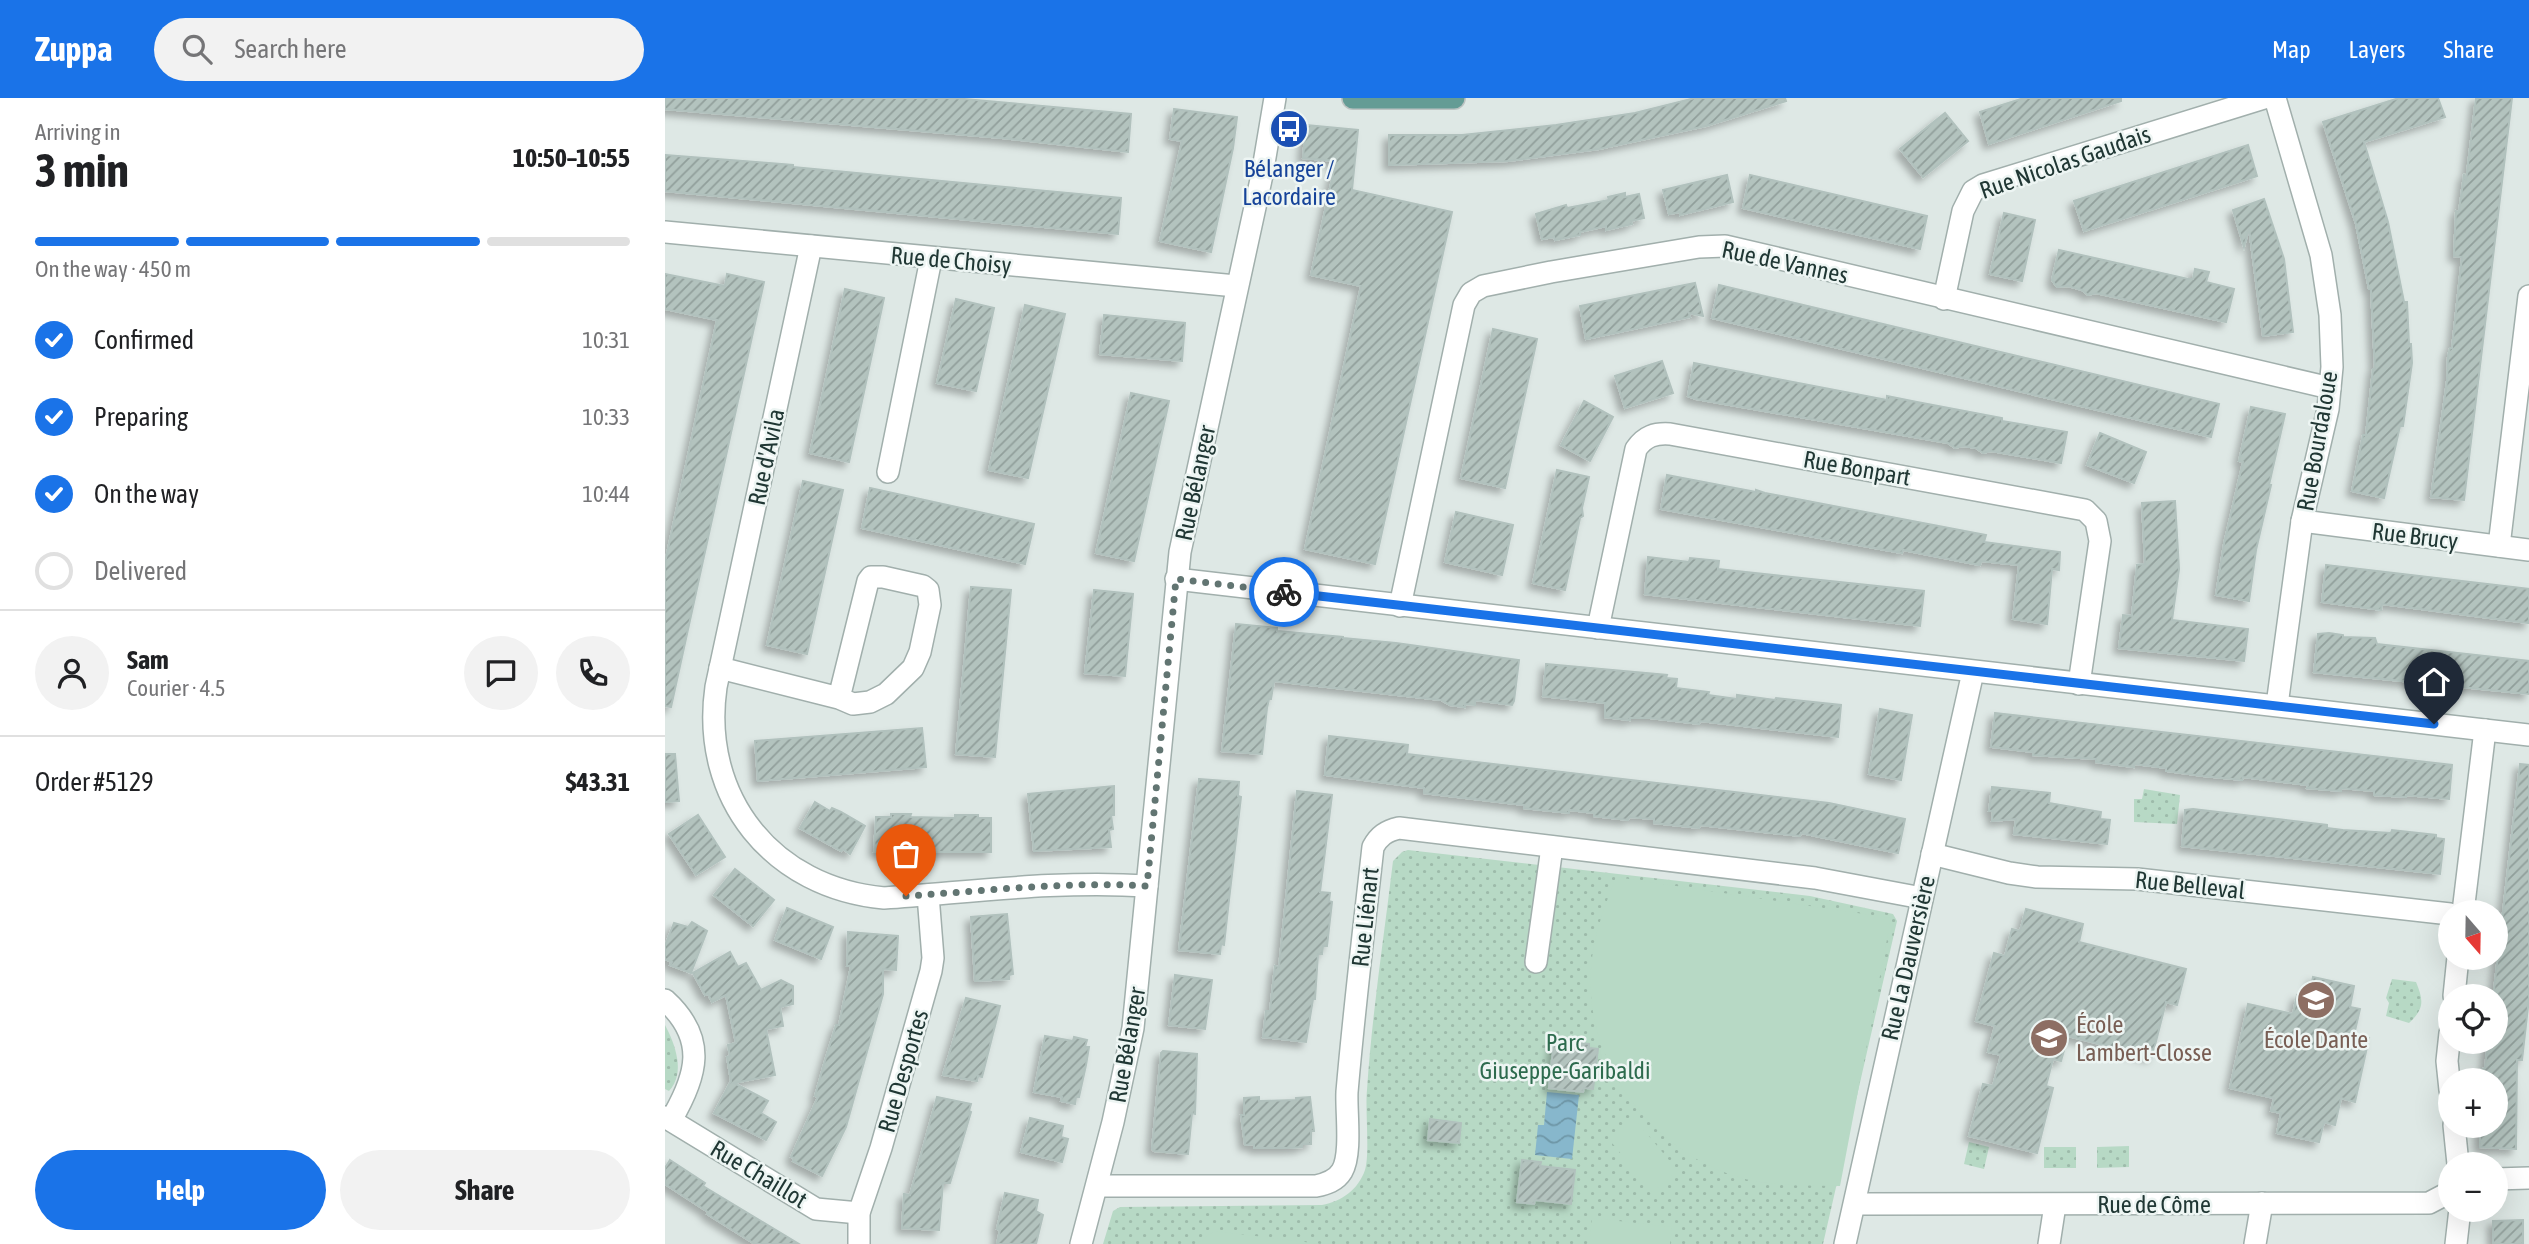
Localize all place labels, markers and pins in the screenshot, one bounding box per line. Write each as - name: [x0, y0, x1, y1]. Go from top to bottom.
- bus stop icon: Bélanger / Lacordaire: [1268, 108, 1310, 150]
- place label: Bélanger / Lacordaire: [1242, 155, 1336, 210]
- pin: [2404, 652, 2464, 724]
- pin: [876, 824, 936, 896]
- school or university icon: École Dante: [2295, 979, 2337, 1021]
- place label: École Lambert-Closse: [2076, 1011, 2212, 1066]
- school or university icon: École Lambert-Closse: [2028, 1017, 2070, 1059]
- place label: École Dante: [2264, 1026, 2368, 1053]

